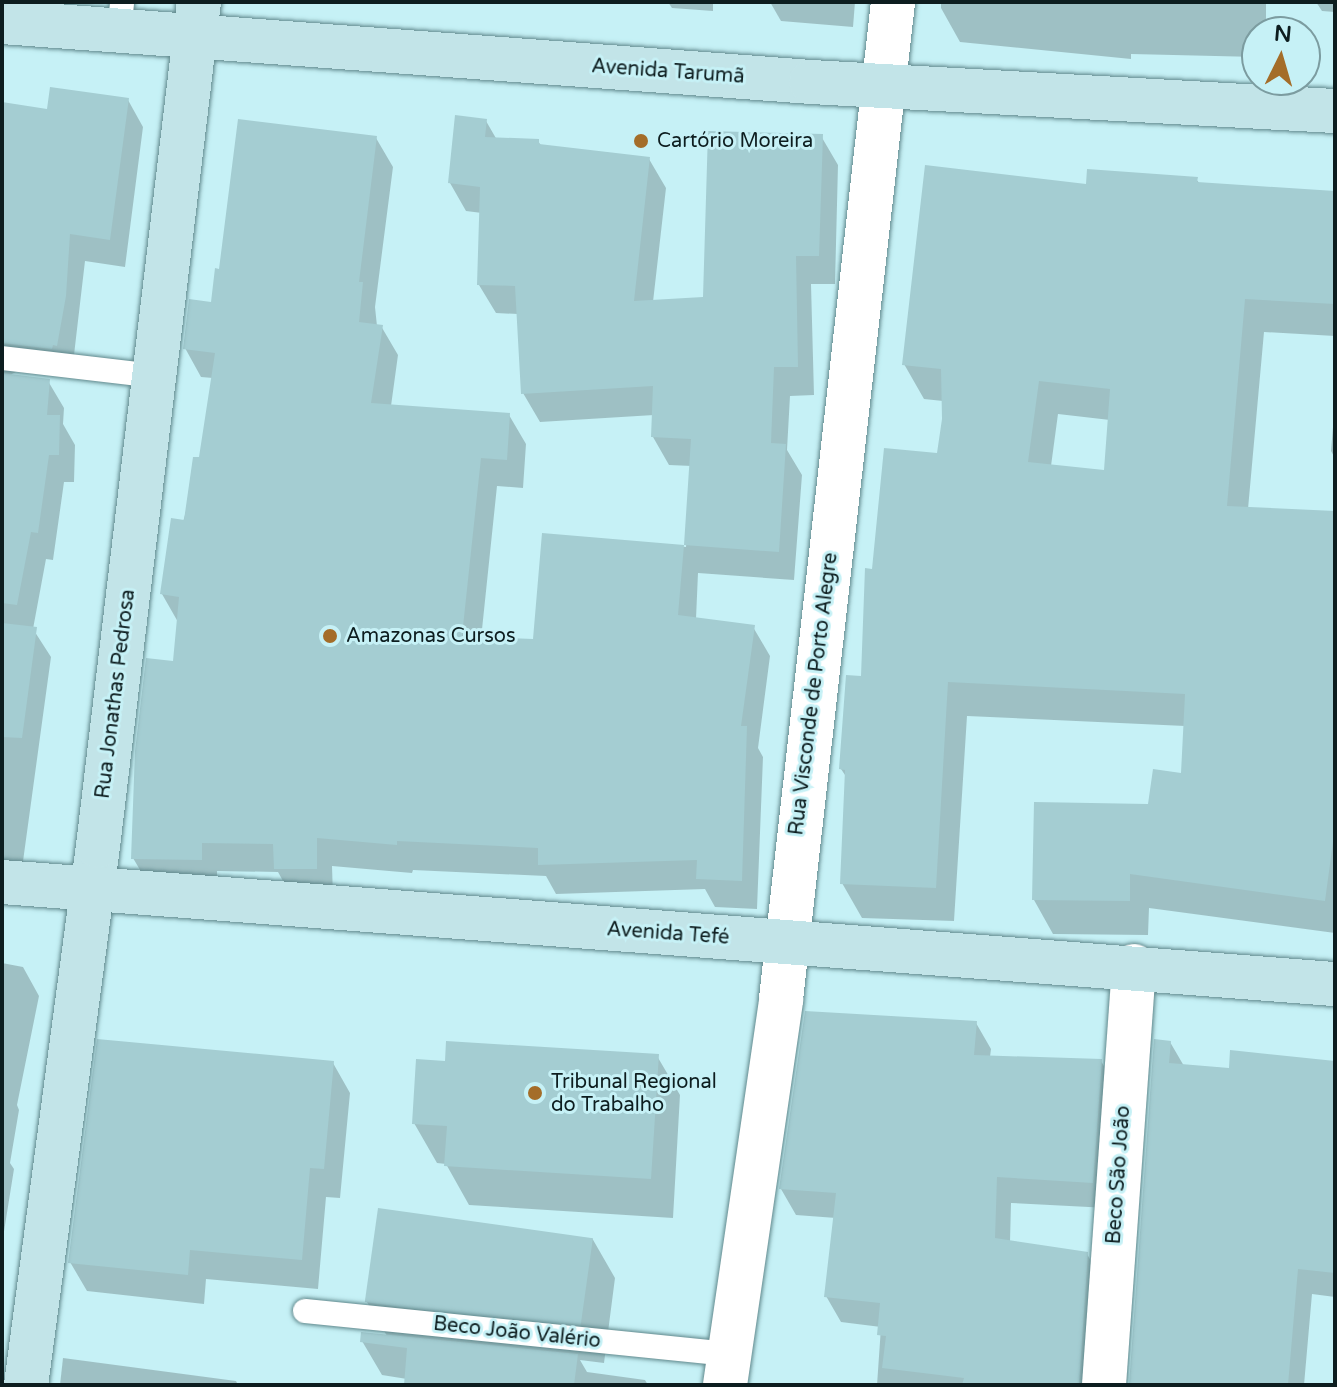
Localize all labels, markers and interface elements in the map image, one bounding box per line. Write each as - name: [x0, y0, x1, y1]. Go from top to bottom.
- north arrow: [1241, 16, 1321, 96]
- text: N: [1273, 20, 1293, 48]
- street label: Avenida Tarumã: [591, 55, 745, 89]
- place label: Cartório Moreira: [657, 129, 813, 153]
- marker: Cartório Moreira: [632, 132, 650, 150]
- street label: Rua Visconde de Porto Alegre: [785, 551, 843, 837]
- street label: Rua Jonathas Pedrosa: [91, 588, 141, 800]
- place label: Amazonas Cursos: [346, 624, 516, 648]
- marker: Amazonas Cursos: [321, 627, 339, 645]
- street label: Avenida Tefé: [606, 918, 730, 950]
- place label: Tribunal Regional do Trabalho: [551, 1070, 717, 1117]
- marker: Tribunal Regional do Trabalho: [526, 1084, 544, 1102]
- street label: Beco São João: [1102, 1105, 1136, 1245]
- street label: Beco João Valério: [432, 1312, 602, 1354]

